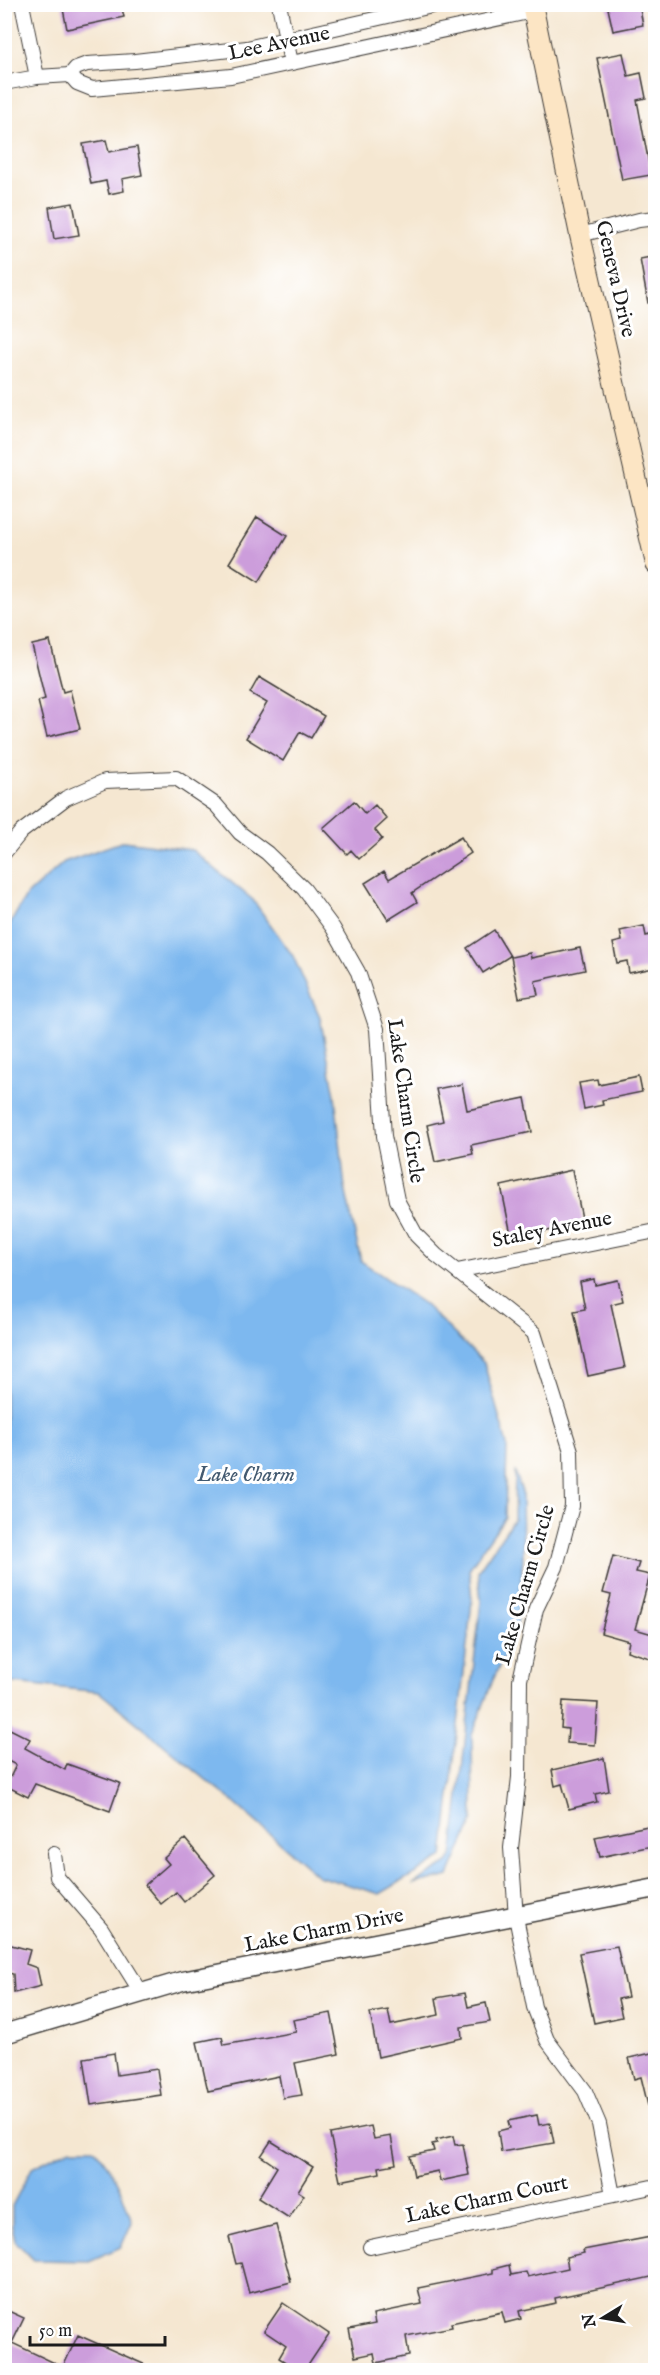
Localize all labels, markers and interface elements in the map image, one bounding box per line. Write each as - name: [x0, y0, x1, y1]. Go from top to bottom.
- street label: Lee Avenue: [226, 20, 333, 68]
- street label: Geneva Drive: [588, 218, 642, 340]
- street label: Lake Charm Circle: [380, 1017, 430, 1185]
- street label: Staley Avenue: [490, 1205, 615, 1255]
- water label: Lake Charm: [196, 1461, 295, 1489]
- street label: Lake Charm Circle: [490, 1501, 562, 1668]
- street label: Lake Charm Drive: [242, 1902, 406, 1960]
- street label: Lake Charm Court: [403, 2170, 571, 2230]
- north arrow: [573, 2288, 633, 2348]
- scale bar: [30, 2309, 165, 2347]
- text: N: [579, 2312, 602, 2330]
- text: 50 m: [39, 2320, 72, 2343]

